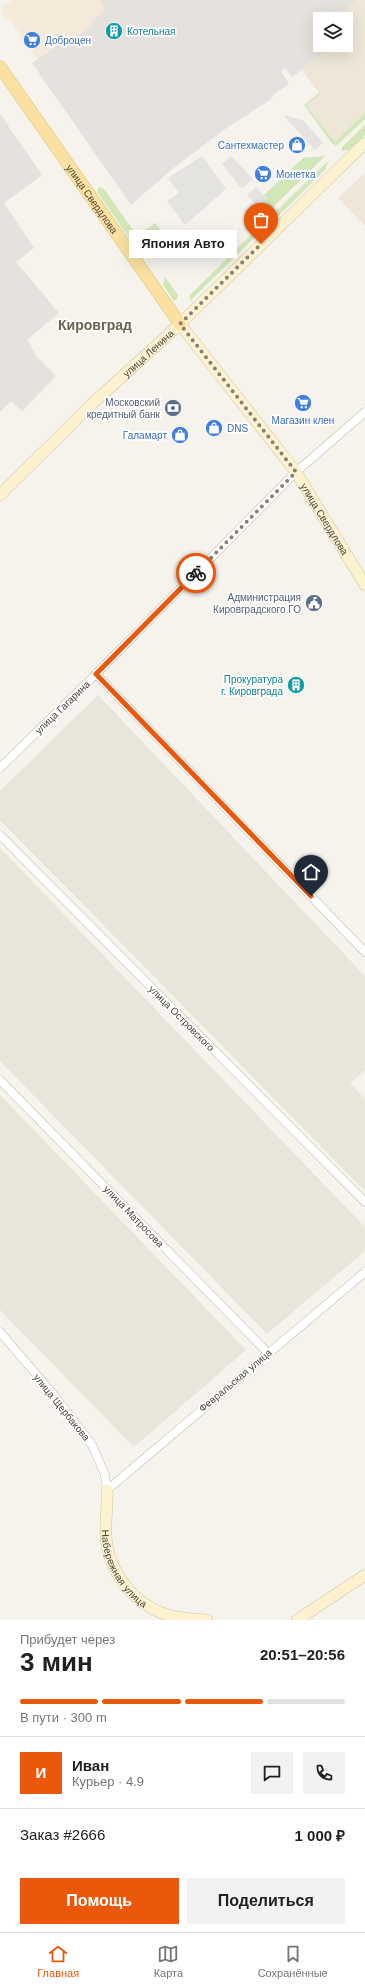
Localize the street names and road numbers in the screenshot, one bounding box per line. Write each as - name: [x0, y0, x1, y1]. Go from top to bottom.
- street label: улица Свердлова: [64, 163, 120, 236]
- street label: улица Ленина: [121, 327, 176, 379]
- street label: улица Свердлова: [298, 481, 350, 557]
- street label: улица Гагарина: [33, 678, 92, 736]
- street label: улица Островского: [147, 983, 217, 1054]
- street label: улица Матросова: [101, 1183, 166, 1250]
- street label: Февральская улица: [197, 1346, 274, 1414]
- street label: улица Щербакова: [31, 1372, 92, 1443]
- street label: Набережная улица: [100, 1529, 149, 1610]

